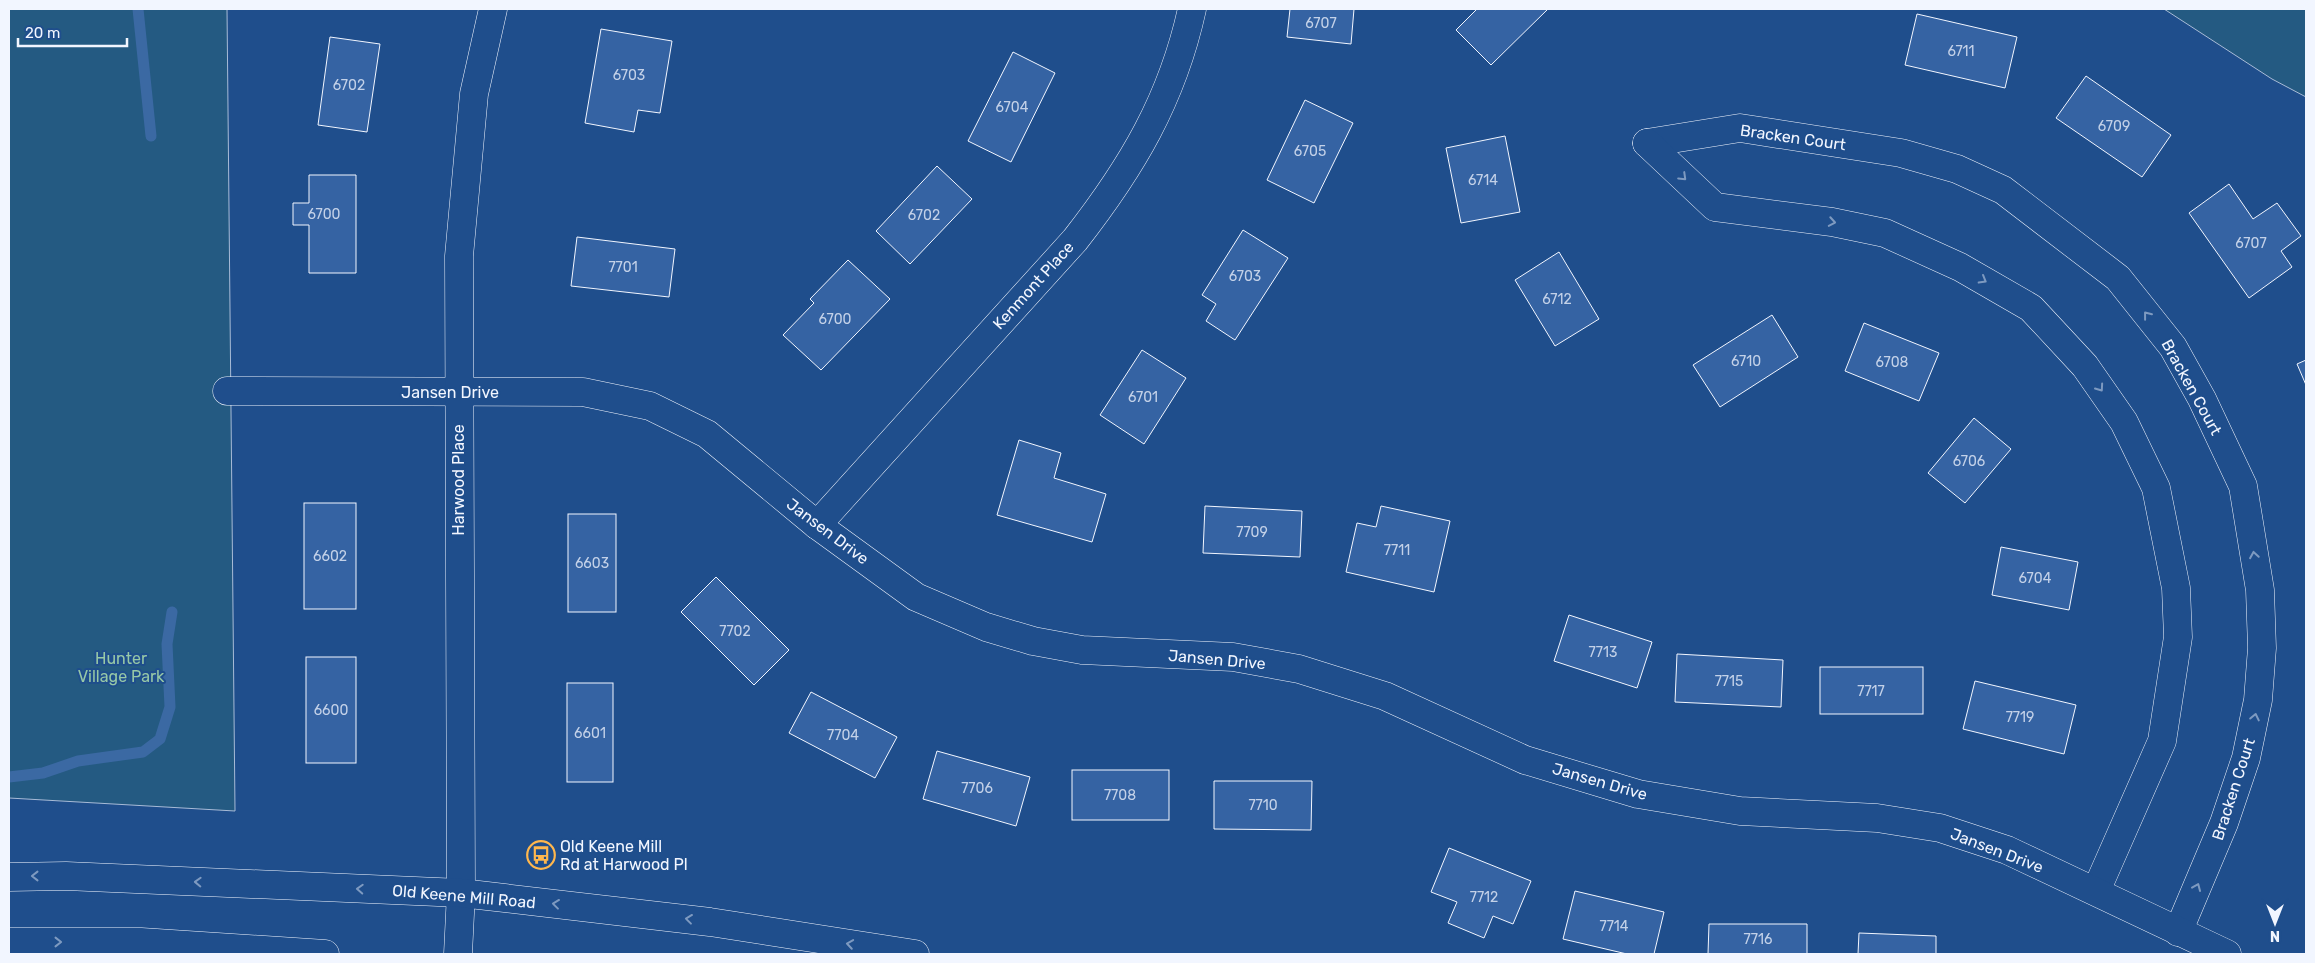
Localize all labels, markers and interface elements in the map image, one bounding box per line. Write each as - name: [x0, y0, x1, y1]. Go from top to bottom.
- scale bar: [18, 15, 126, 47]
- house number: 6707: [1305, 15, 1337, 32]
- text: 20 m: [25, 24, 60, 42]
- house number: 6711: [1947, 43, 1975, 60]
- house number: 6703: [613, 67, 645, 84]
- house number: 6702: [333, 77, 365, 94]
- house number: 6704: [996, 99, 1029, 116]
- house number: 6709: [2098, 118, 2130, 135]
- street label: Bracken Court: [1739, 121, 1847, 154]
- house number: 6705: [1294, 143, 1326, 160]
- one-way arrow: [1677, 171, 1686, 180]
- house number: 6714: [1468, 172, 1498, 189]
- house number: 6700: [308, 206, 341, 223]
- house number: 6702: [908, 207, 940, 224]
- one-way arrow: [1828, 217, 1836, 227]
- house number: 6707: [2235, 235, 2267, 252]
- street label: Kenmont Place: [989, 237, 1078, 333]
- house number: 7701: [608, 259, 638, 276]
- house number: 6703: [1229, 268, 1261, 285]
- one-way arrow: [1977, 273, 1986, 283]
- house number: 6712: [1542, 291, 1572, 308]
- house number: 6700: [819, 311, 852, 328]
- one-way arrow: [2144, 311, 2153, 321]
- street label: Bracken Court: [2157, 336, 2226, 438]
- house number: 6710: [1731, 353, 1761, 370]
- house number: 6708: [1876, 354, 1909, 371]
- street label: Jansen Drive: [401, 383, 499, 402]
- one-way arrow: [2094, 383, 2104, 392]
- house number: 6701: [1128, 389, 1158, 406]
- street label: Harwood Place: [449, 424, 468, 536]
- house number: 6706: [1953, 453, 1985, 470]
- street label: Jansen Drive: [783, 494, 873, 568]
- house number: 7709: [1236, 524, 1268, 541]
- house number: 7711: [1384, 542, 1410, 559]
- house number: 6602: [313, 548, 347, 565]
- one-way arrow: [2250, 551, 2260, 560]
- house number: 6603: [575, 555, 609, 572]
- house number: 6704: [2019, 570, 2052, 587]
- house number: 7702: [719, 623, 751, 640]
- house number: 7713: [1589, 644, 1617, 661]
- street label: Jansen Drive: [1167, 646, 1267, 673]
- park label: Hunter Village Park: [78, 649, 165, 686]
- house number: 7715: [1715, 673, 1743, 690]
- house number: 7717: [1857, 683, 1885, 700]
- house number: 6600: [314, 702, 348, 719]
- house number: 7719: [2006, 709, 2034, 726]
- one-way arrow: [2249, 712, 2260, 721]
- house number: 6601: [574, 725, 606, 742]
- house number: 7704: [827, 727, 859, 744]
- street label: Bracken Court: [2208, 736, 2259, 843]
- street label: Jansen Drive: [1550, 759, 1650, 804]
- house number: 7706: [961, 780, 993, 797]
- house number: 7708: [1104, 787, 1136, 804]
- house number: 7710: [1248, 797, 1278, 814]
- street label: Jansen Drive: [1948, 824, 2046, 877]
- place label: Old Keene Mill Rd at Harwood Pl: [560, 837, 688, 874]
- bus stop icon: Old Keene Mill Rd at Harwood Pl: [526, 840, 556, 870]
- one-way arrow: [31, 871, 38, 881]
- one-way arrow: [193, 876, 201, 887]
- street label: Old Keene Mill Road: [391, 881, 537, 912]
- one-way arrow: [356, 883, 364, 894]
- one-way arrow: [2190, 883, 2201, 892]
- house number: 7712: [1470, 889, 1498, 906]
- north arrow: [2250, 898, 2300, 948]
- one-way arrow: [552, 899, 560, 910]
- one-way arrow: [685, 914, 693, 925]
- house number: 7714: [1599, 918, 1629, 935]
- text: N: [2270, 927, 2280, 944]
- house number: 7716: [1744, 931, 1772, 948]
- one-way arrow: [54, 937, 62, 947]
- one-way arrow: [845, 939, 854, 949]

